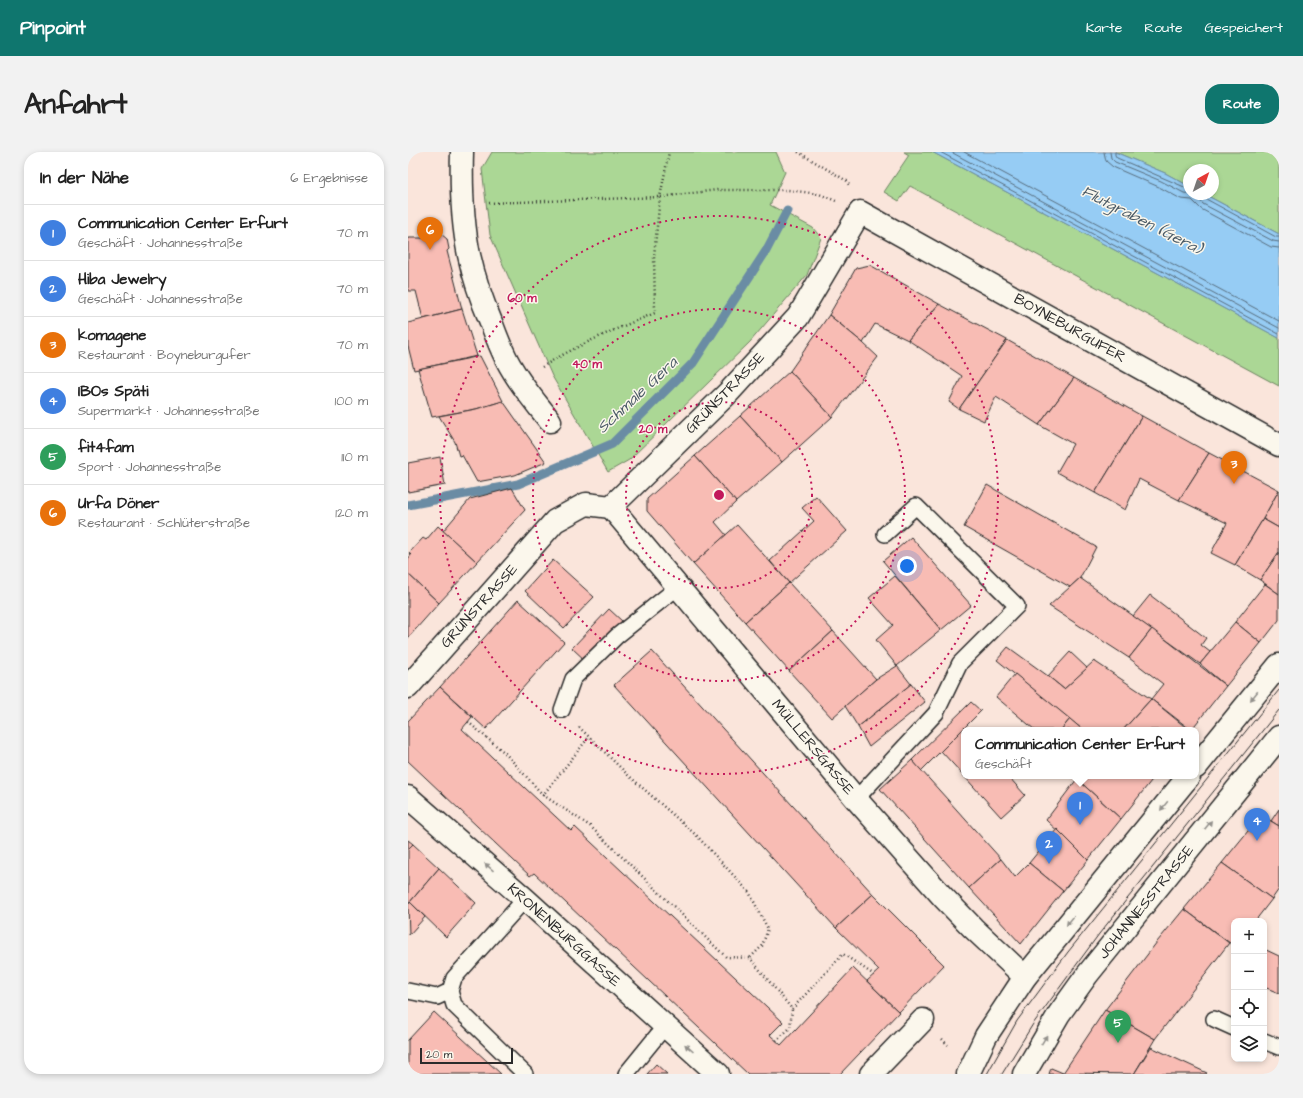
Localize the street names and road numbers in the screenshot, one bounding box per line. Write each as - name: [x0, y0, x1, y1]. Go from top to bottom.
- street label: BOYNEBURGUFER: [1010, 288, 1130, 368]
- street label: GRÜNSTRASSE: [681, 347, 770, 439]
- street label: GRÜNSTRASSE: [436, 559, 522, 653]
- street label: MÜLLERSGASSE: [767, 695, 859, 799]
- street label: JOHANNESSTRASSE: [1093, 840, 1199, 964]
- street label: KRONENBURGGASSE: [503, 878, 625, 992]

